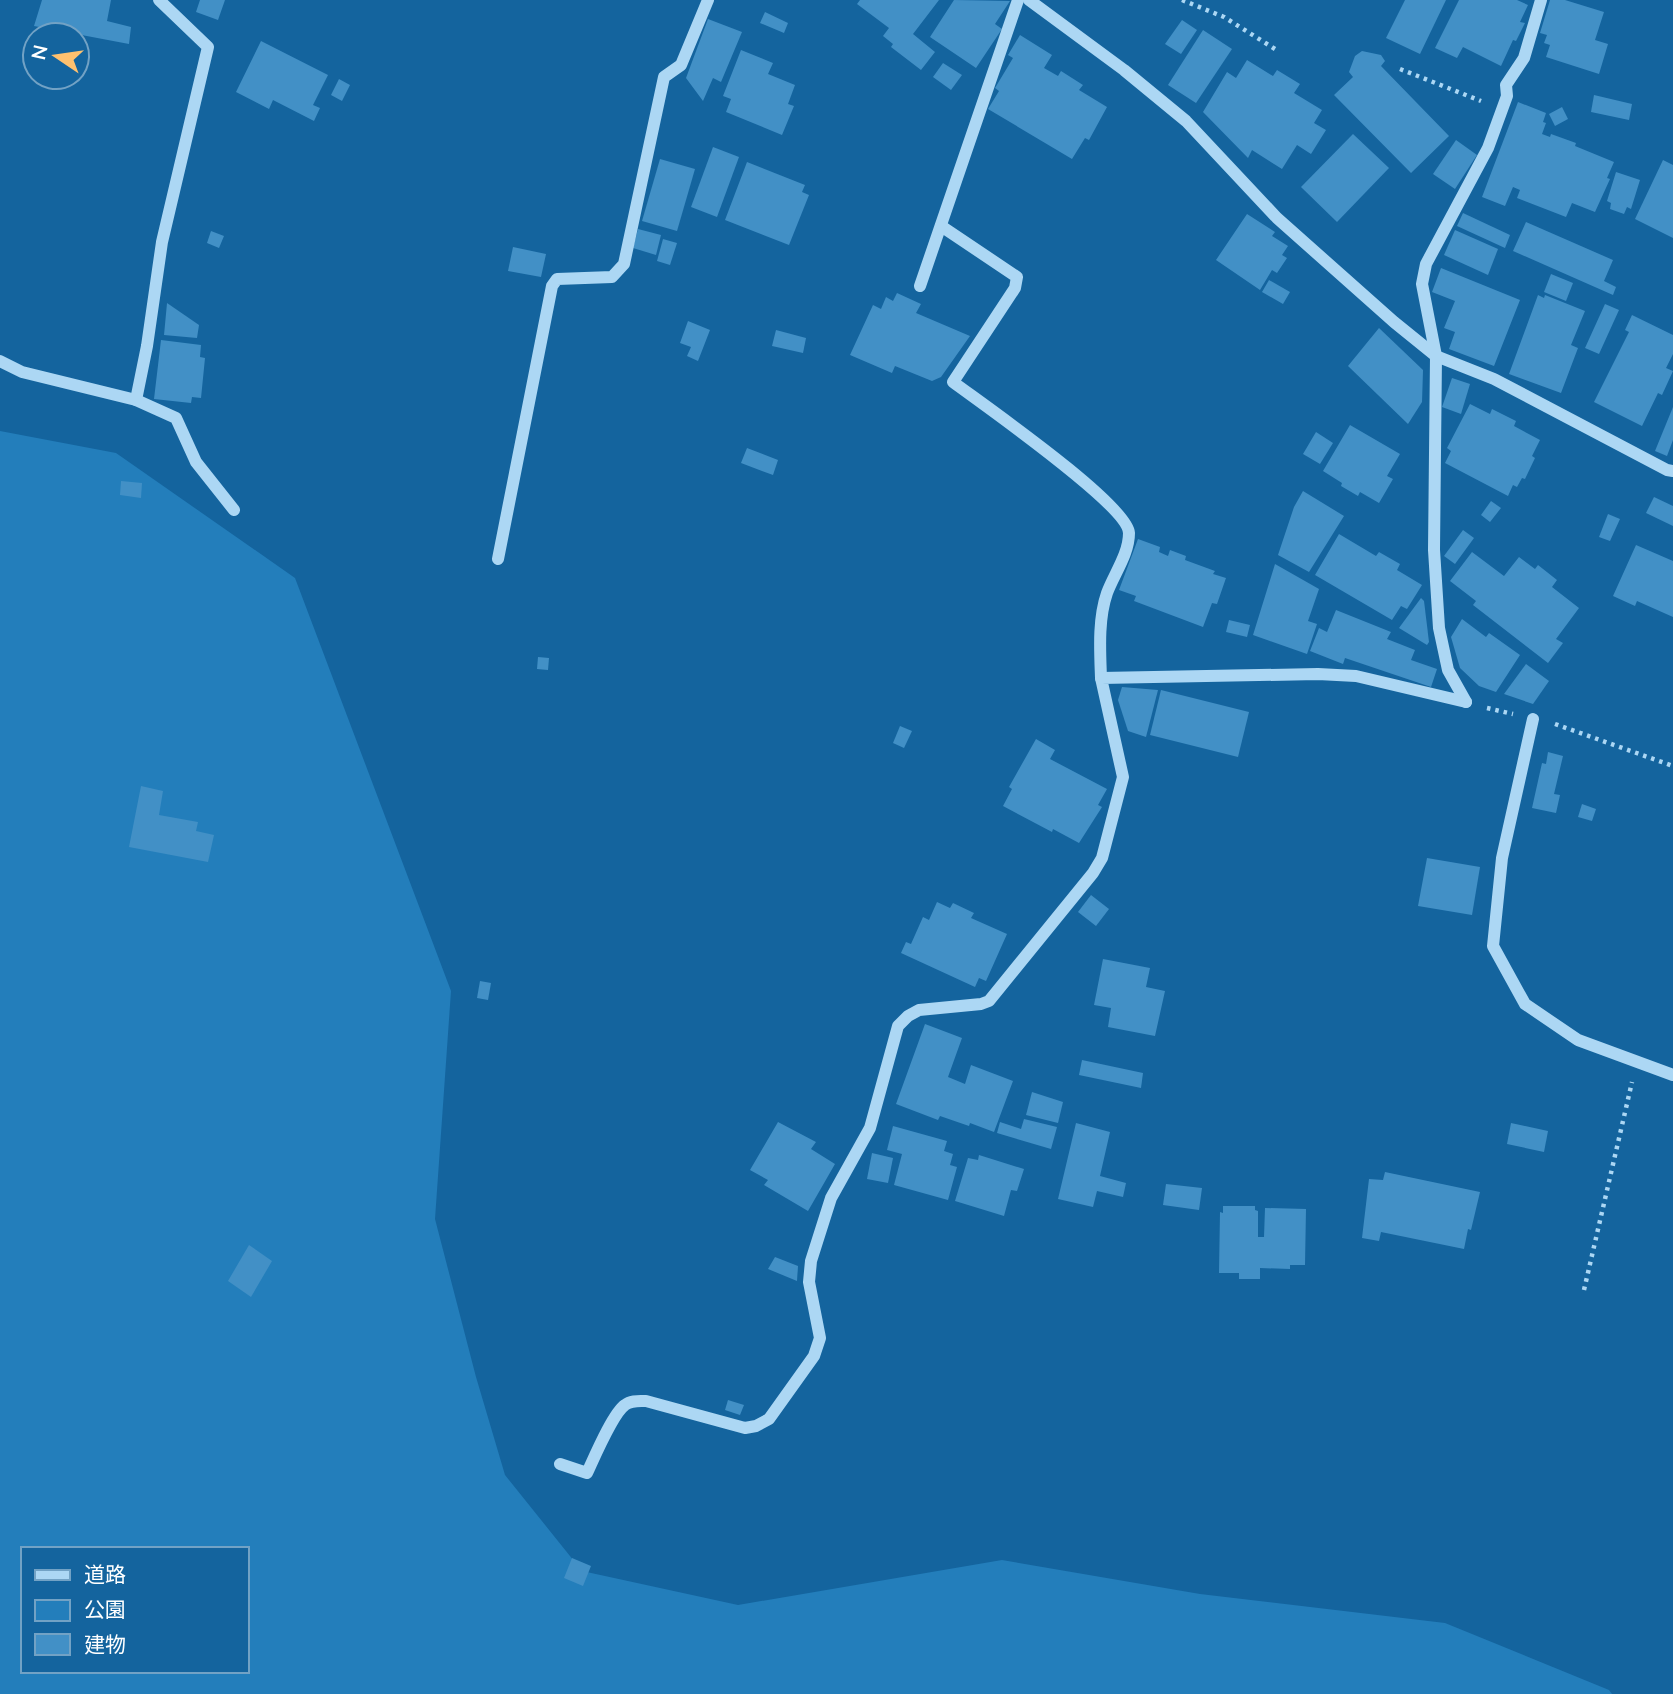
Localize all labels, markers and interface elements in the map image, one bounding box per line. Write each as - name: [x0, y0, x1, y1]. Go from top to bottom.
- north arrow: [21, 21, 91, 91]
- text: N: [26, 42, 52, 62]
- legend: [21, 1547, 248, 1673]
- text: 道路: [84, 1561, 126, 1586]
- text: 公園: [84, 1596, 126, 1621]
- text: 建物: [84, 1631, 126, 1656]

